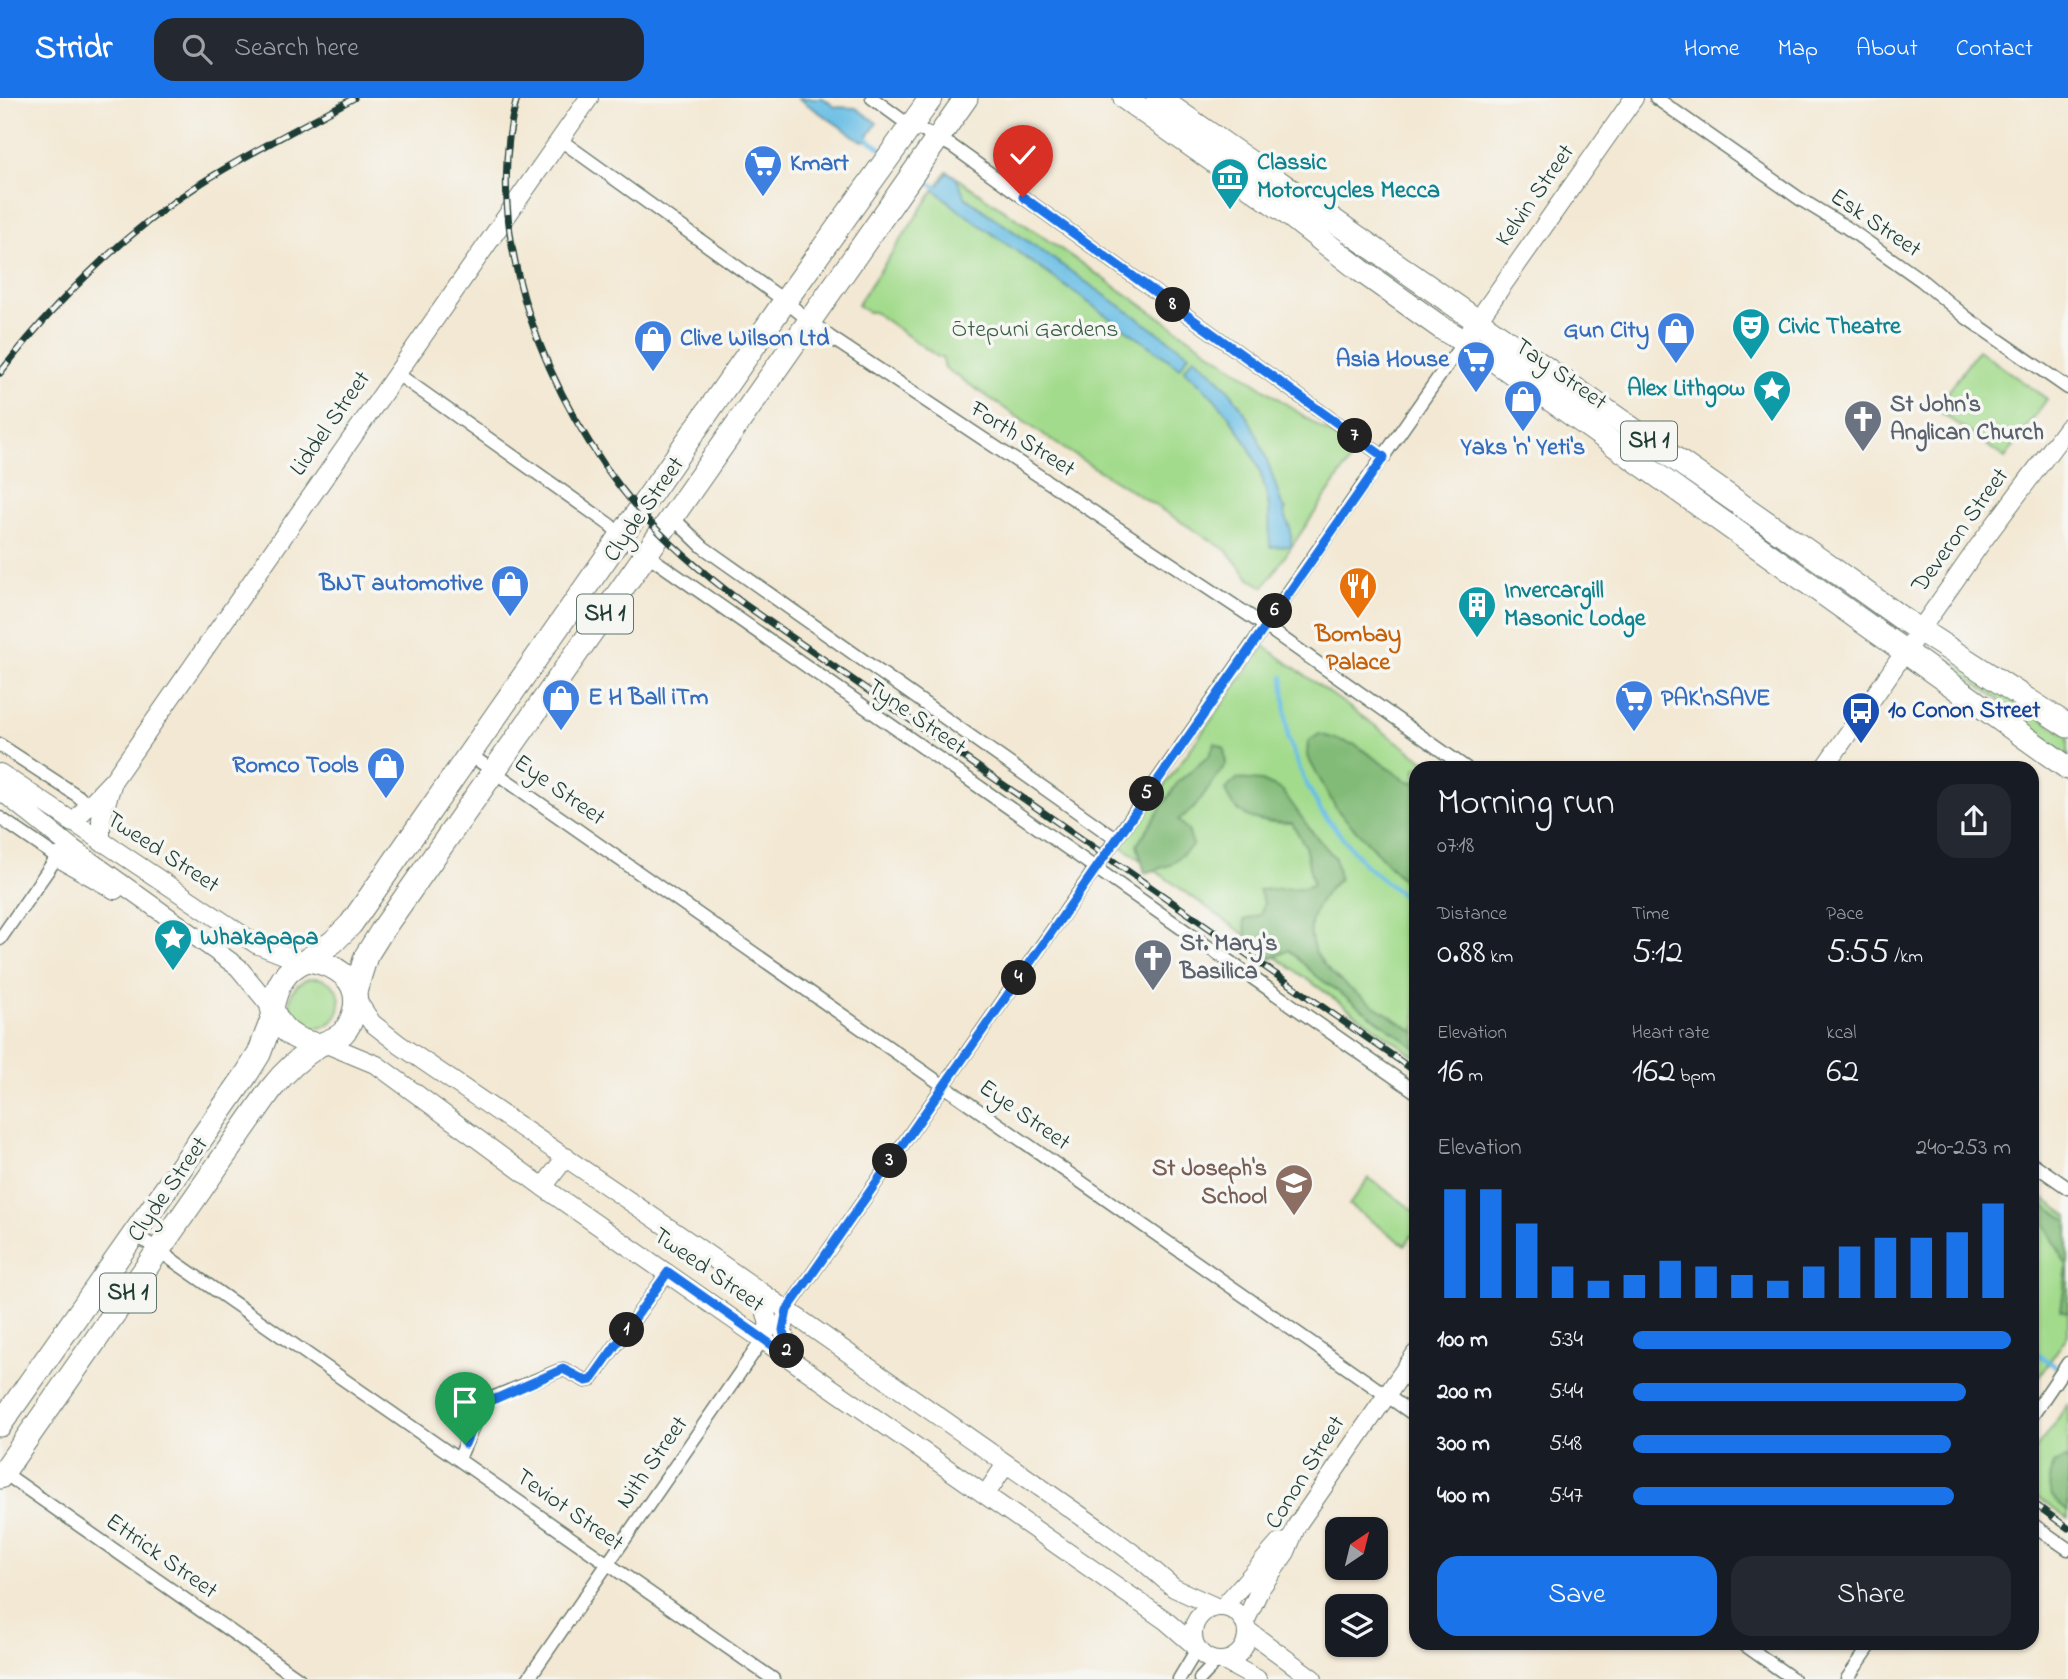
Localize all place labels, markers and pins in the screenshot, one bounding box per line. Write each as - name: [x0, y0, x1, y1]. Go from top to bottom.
- pin: [993, 125, 1053, 197]
- supermarket icon: Kmart: [742, 143, 784, 198]
- place label: Classic Motorcycles Mecca: [1257, 146, 1440, 210]
- place label: Kmart: [790, 147, 850, 182]
- museum icon: Classic Motorcycles Mecca: [1209, 156, 1251, 211]
- pin: 8: [1156, 288, 1190, 322]
- theatre icon: Civic Theatre: [1730, 306, 1772, 361]
- shop icon: Gun City: [1655, 310, 1697, 365]
- place label: Civic Theatre: [1778, 310, 1902, 345]
- place label: Gun City: [1564, 314, 1649, 350]
- shop icon: Clive Wilson Ltd: [632, 318, 674, 373]
- place label: Clive Wilson Ltd: [680, 322, 830, 357]
- supermarket icon: Asia House: [1455, 339, 1497, 394]
- place label: Asia House: [1336, 343, 1450, 378]
- place icon: Alex Lithgow: [1751, 368, 1793, 423]
- place label: Alex Lithgow: [1627, 372, 1745, 408]
- shop icon: Yaks 'n' Yeti's: [1502, 378, 1544, 433]
- place label: St John's Anglican Church: [1890, 388, 2044, 452]
- church icon: St John's Anglican Church: [1842, 398, 1884, 453]
- pin: 7: [1338, 418, 1372, 454]
- place label: Yaks 'n' Yeti's: [1460, 431, 1585, 466]
- shop icon: BNT automotive: [489, 563, 531, 618]
- restaurant icon: Bombay Palace: [1337, 565, 1379, 620]
- place label: BNT automotive: [319, 567, 484, 602]
- place label: Invercargill Masonic Lodge: [1504, 574, 1647, 638]
- building icon: Invercargill Masonic Lodge: [1456, 584, 1498, 639]
- pin: 6: [1258, 594, 1292, 628]
- place label: Bombay Palace: [1314, 618, 1401, 681]
- shop icon: E H Ball iTm: [540, 677, 582, 732]
- supermarket icon: PAK'nSAVE: [1613, 678, 1655, 733]
- place label: E H Ball iTm: [588, 681, 709, 716]
- place label: PAK'nSAVE: [1661, 682, 1770, 717]
- bus stop icon: 10 Conon Street: [1840, 690, 1882, 745]
- place label: 10 Conon Street: [1888, 694, 2041, 729]
- shop icon: Romco Tools: [365, 745, 407, 800]
- place label: Romco Tools: [232, 749, 359, 784]
- pin: 5: [1130, 776, 1164, 812]
- place icon: Whakapapa: [152, 917, 194, 972]
- place label: Whakapapa: [200, 921, 319, 956]
- place label: St. Mary's Basilica: [1179, 927, 1277, 990]
- church icon: St. Mary's Basilica: [1132, 937, 1174, 992]
- pin: 4: [1002, 960, 1036, 996]
- pin: 3: [872, 1144, 908, 1178]
- place label: St Joseph's School: [1152, 1152, 1267, 1215]
- school or university icon: St Joseph's School: [1273, 1162, 1315, 1217]
- pin: 1: [610, 1312, 644, 1348]
- pin: 2: [770, 1334, 804, 1368]
- pin: [435, 1372, 495, 1444]

